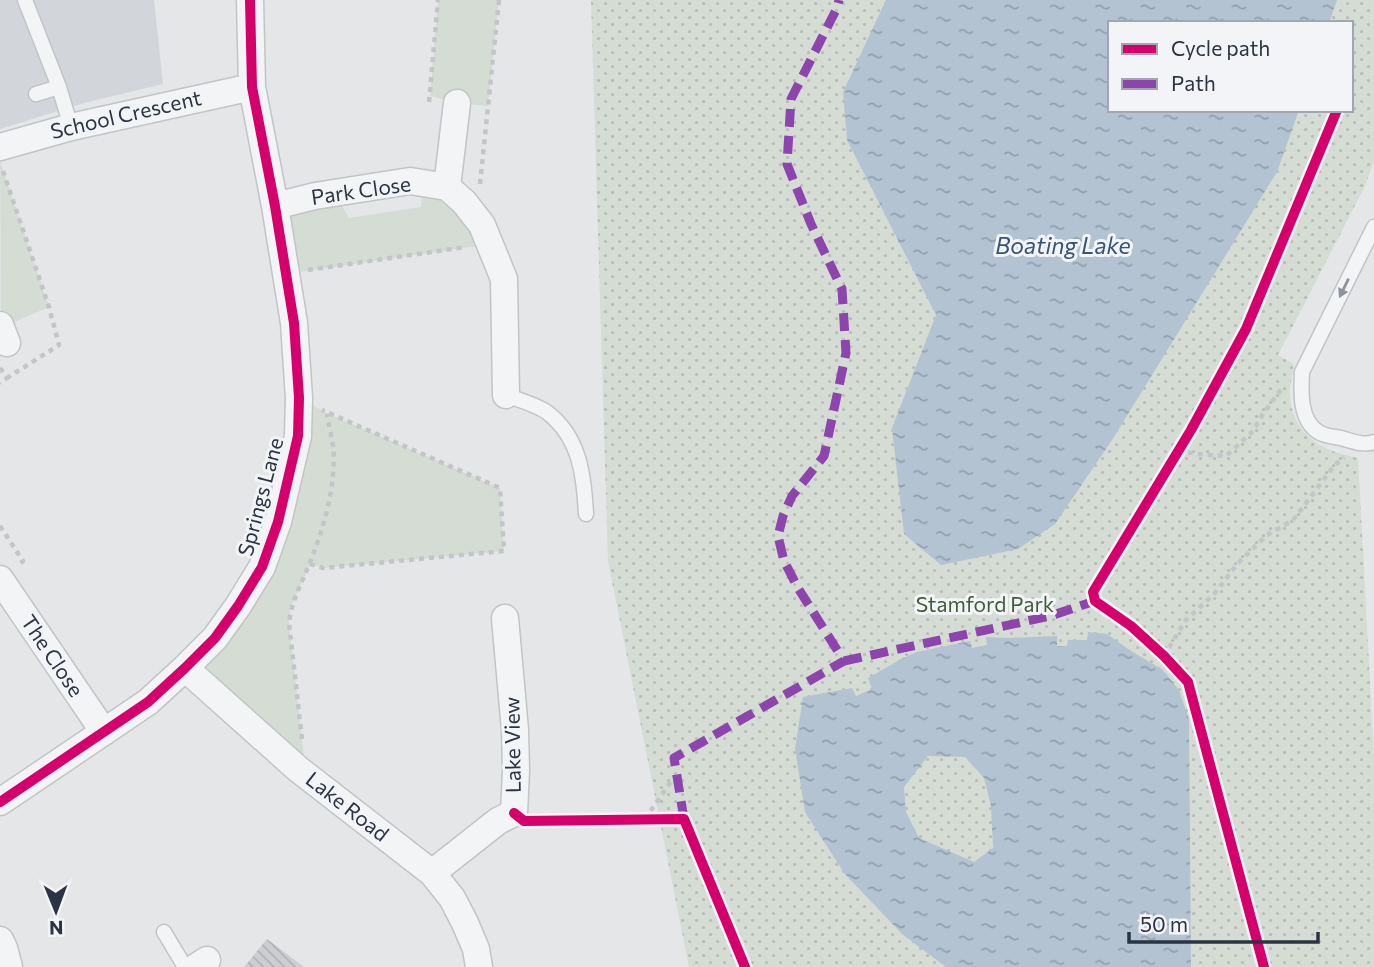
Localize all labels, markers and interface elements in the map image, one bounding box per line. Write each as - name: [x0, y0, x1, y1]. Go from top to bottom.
- legend: [1108, 21, 1353, 112]
- text: Cycle path: [1171, 35, 1270, 60]
- text: Path: [1171, 70, 1216, 95]
- street label: School Crescent: [48, 84, 204, 143]
- street label: Park Close: [309, 170, 412, 209]
- water label: Boating Lake: [995, 231, 1131, 259]
- one-way arrow: [1339, 278, 1350, 298]
- street label: Springs Lane: [232, 435, 287, 559]
- park label: Stamford Park: [916, 591, 1054, 616]
- street label: The Close: [17, 609, 90, 701]
- street label: Lake View: [498, 696, 525, 793]
- street label: Lake Road: [302, 766, 394, 846]
- north arrow: [21, 876, 91, 946]
- scale bar: [1129, 900, 1318, 944]
- text: 50 m: [1140, 911, 1188, 936]
- text: N: [49, 917, 64, 940]

